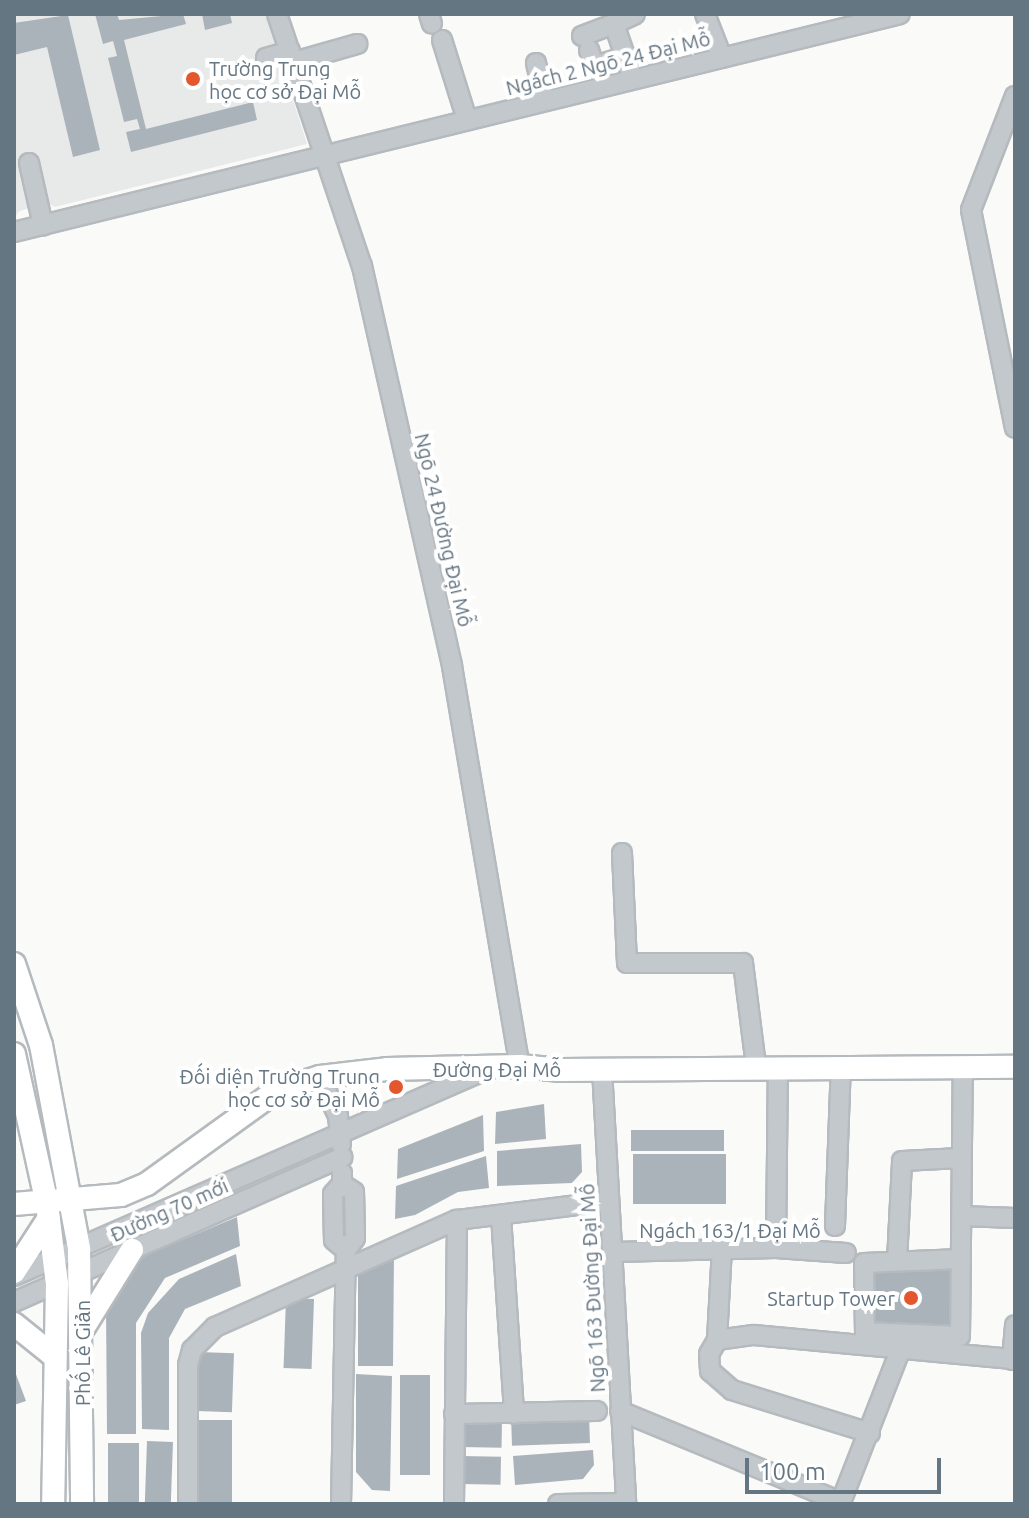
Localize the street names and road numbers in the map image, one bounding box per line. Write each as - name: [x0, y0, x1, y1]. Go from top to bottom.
- street label: Ngách 2 Ngõ 24 Đại Mỗ: [503, 26, 713, 100]
- street label: Ngõ 24 Đường Đại Mỗ: [410, 431, 478, 629]
- street label: Đường Đại Mỗ: [433, 1057, 561, 1081]
- street label: Đường 70 mới: [106, 1173, 232, 1247]
- street label: Ngõ 163 Đường Đại Mỗ: [575, 1183, 609, 1393]
- street label: Ngách 163/1 Đại Mỗ: [639, 1218, 821, 1242]
- street label: Phố Lê Giản: [70, 1300, 94, 1406]

